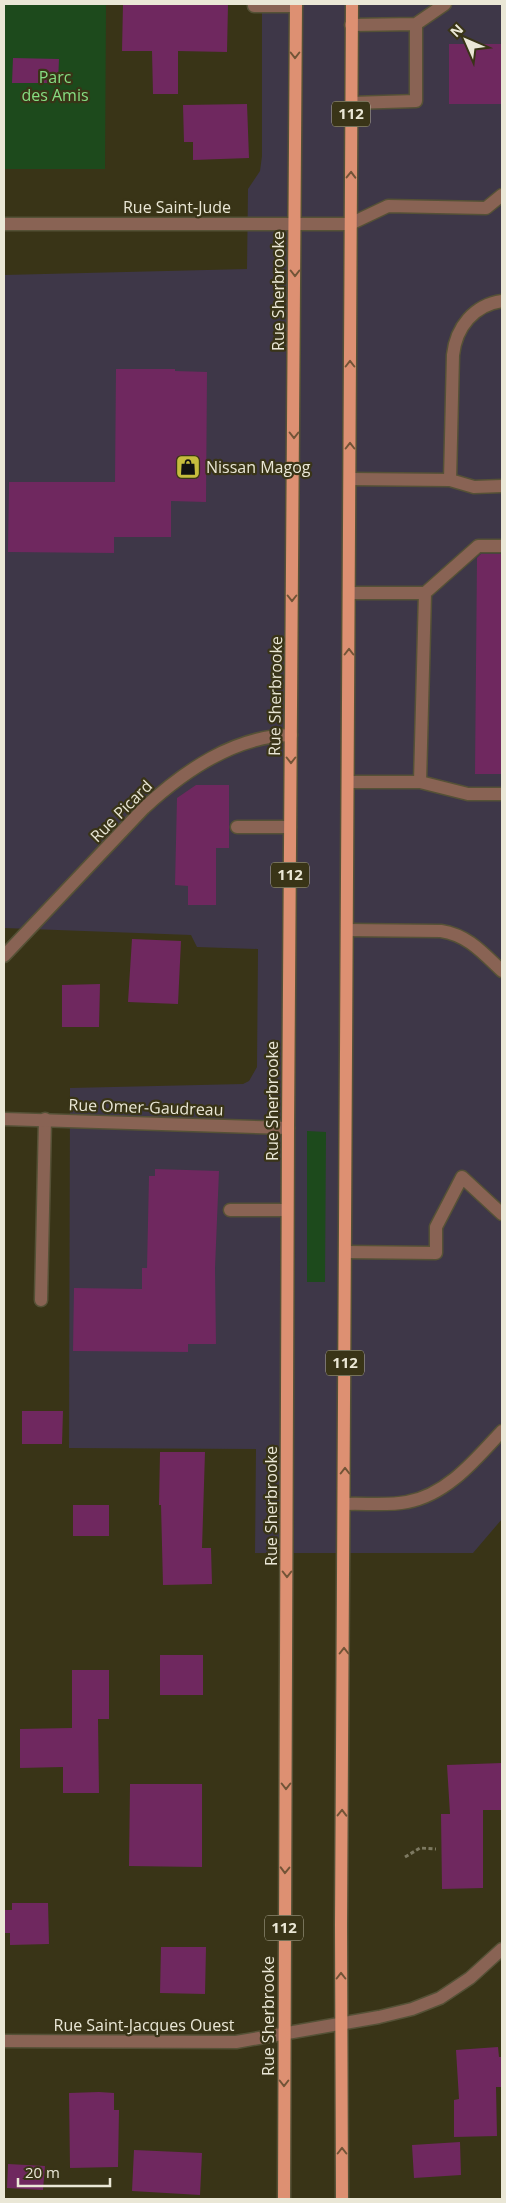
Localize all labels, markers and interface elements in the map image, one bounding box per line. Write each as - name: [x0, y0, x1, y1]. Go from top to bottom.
- north arrow: [441, 15, 491, 65]
- text: N: [446, 20, 467, 41]
- one-way arrow: [290, 51, 301, 59]
- park label: Parc des Amis: [21, 66, 89, 106]
- road number: 112: [332, 102, 370, 126]
- one-way arrow: [346, 171, 356, 178]
- street label: Rue Saint-Jude: [123, 196, 231, 218]
- street label: Rue Sherbrooke: [267, 231, 289, 351]
- one-way arrow: [290, 269, 300, 277]
- one-way arrow: [345, 360, 355, 368]
- one-way arrow: [289, 432, 299, 439]
- one-way arrow: [345, 442, 355, 450]
- shop icon: Nissan Magog: [175, 454, 201, 480]
- place label: Nissan Magog: [206, 456, 311, 478]
- one-way arrow: [287, 594, 298, 602]
- street label: Rue Sherbrooke: [263, 636, 287, 756]
- one-way arrow: [344, 648, 354, 656]
- one-way arrow: [285, 756, 296, 764]
- street label: Rue Picard: [85, 775, 157, 847]
- road number: 112: [271, 862, 309, 888]
- street label: Rue Sherbrooke: [261, 1041, 283, 1161]
- street label: Rue Omer-Gaudreau: [68, 1093, 224, 1121]
- road number: 112: [326, 1350, 364, 1376]
- street label: Rue Sherbrooke: [260, 1446, 282, 1566]
- one-way arrow: [340, 1466, 350, 1474]
- one-way arrow: [282, 1571, 292, 1579]
- one-way arrow: [339, 1646, 349, 1654]
- one-way arrow: [281, 1783, 291, 1791]
- one-way arrow: [337, 1809, 348, 1817]
- one-way arrow: [280, 1866, 290, 1874]
- road number: 112: [265, 1916, 303, 1940]
- street label: Rue Sherbrooke: [257, 1956, 279, 2076]
- one-way arrow: [336, 1971, 346, 1979]
- street label: Rue Saint-Jacques Ouest: [54, 2014, 235, 2036]
- one-way arrow: [279, 2080, 289, 2088]
- one-way arrow: [337, 2146, 347, 2154]
- scale bar: [18, 2156, 110, 2188]
- text: 20 m: [25, 2162, 60, 2182]

